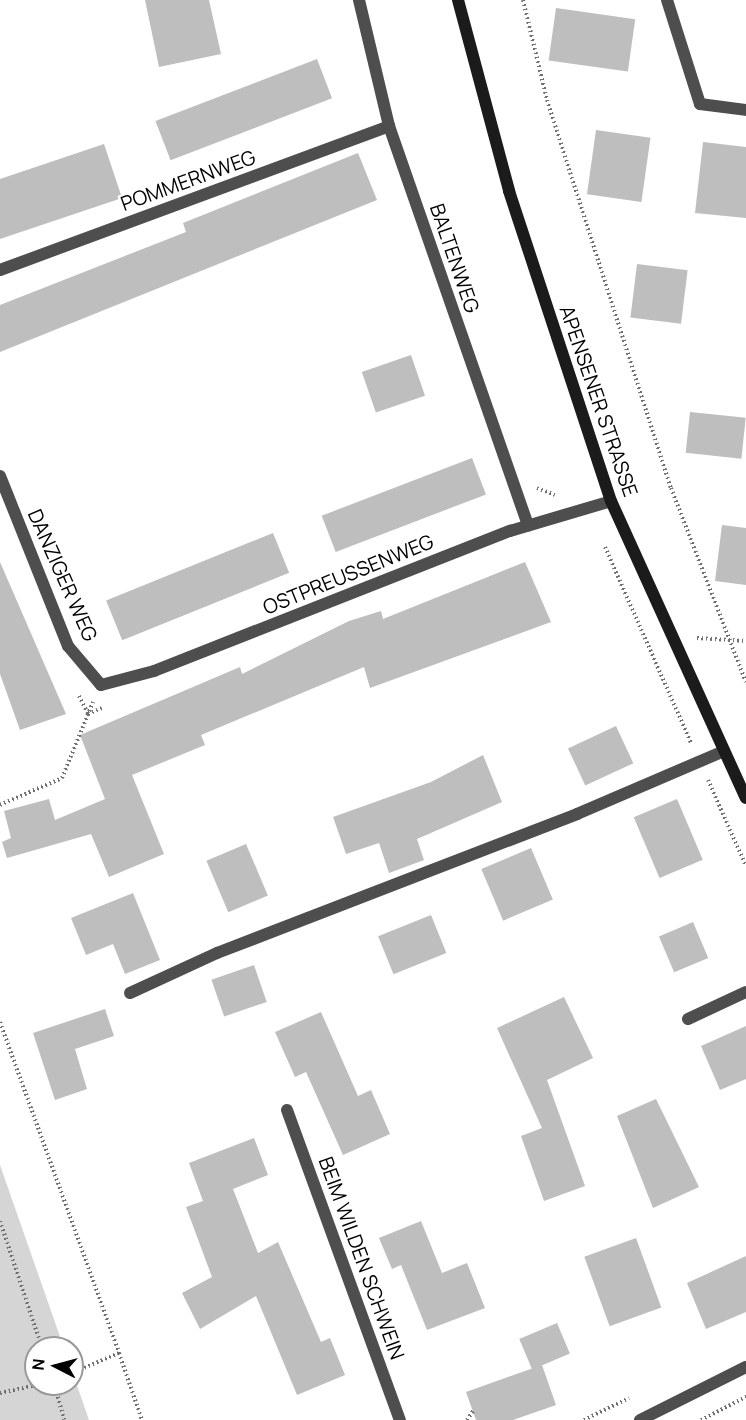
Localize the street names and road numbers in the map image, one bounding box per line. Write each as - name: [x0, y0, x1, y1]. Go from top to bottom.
- street label: POMMERNWEG: [117, 145, 259, 215]
- street label: BALTENWEG: [425, 200, 485, 316]
- street label: APENSENER STRASSE: [555, 302, 643, 500]
- street label: DANZIGER WEG: [23, 505, 103, 645]
- street label: OSTPREUSSENWEG: [259, 529, 437, 619]
- street label: BEIM WILDEN SCHWEIN: [314, 1153, 410, 1363]

